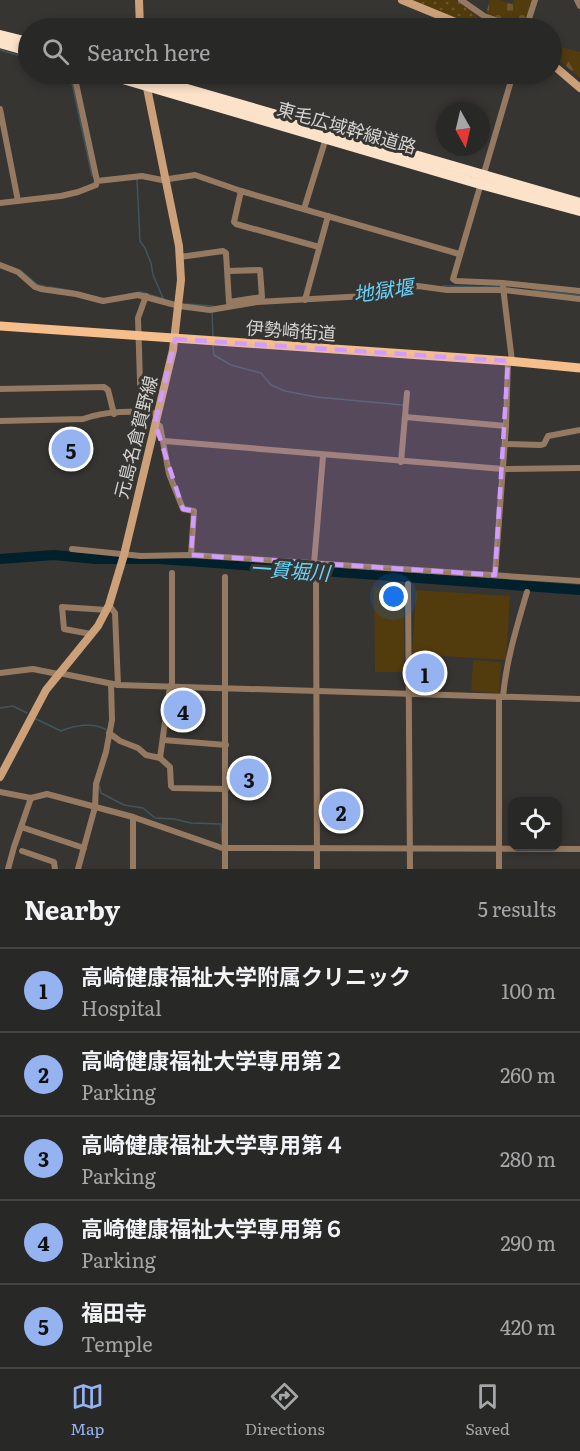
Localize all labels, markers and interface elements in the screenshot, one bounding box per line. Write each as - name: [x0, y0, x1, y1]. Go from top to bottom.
- search box: [18, 18, 562, 84]
- icon: search: [39, 35, 72, 68]
- text: Search here: [87, 35, 210, 68]
- street label: 東毛広域幹線道路: [274, 94, 420, 160]
- north arrow: [436, 102, 490, 156]
- water label: 地獄堰: [351, 269, 419, 308]
- street label: 伊勢崎街道: [245, 313, 337, 347]
- street label: 元島名倉賀野線: [107, 373, 163, 501]
- pin: 5: [52, 426, 90, 472]
- water label: 一貫堀川: [249, 551, 333, 587]
- your location: [379, 582, 408, 611]
- pin: 1: [406, 650, 444, 696]
- pin: 4: [164, 688, 202, 732]
- pin: 3: [230, 756, 268, 800]
- pin: 2: [322, 788, 360, 834]
- map controls: [508, 797, 562, 851]
- button: locate: [508, 797, 562, 851]
- text: Nearby: [24, 889, 120, 928]
- text: 5 results: [478, 893, 556, 923]
- text: 高崎健康福祉大学附属クリニック: [81, 959, 411, 992]
- text: 1: [39, 975, 48, 1005]
- text: 100 m: [501, 975, 556, 1005]
- text: Hospital: [81, 992, 162, 1022]
- text: 高崎健康福祉大学専用第２: [81, 1043, 345, 1076]
- text: 2: [38, 1059, 49, 1089]
- text: 260 m: [500, 1059, 556, 1089]
- text: Parking: [81, 1076, 156, 1106]
- text: 高崎健康福祉大学専用第４: [81, 1127, 345, 1160]
- text: 3: [38, 1143, 49, 1173]
- text: 280 m: [500, 1143, 556, 1173]
- text: Parking: [81, 1160, 156, 1190]
- text: 高崎健康福祉大学専用第６: [81, 1211, 345, 1244]
- text: 4: [37, 1227, 50, 1257]
- text: 290 m: [500, 1227, 556, 1257]
- text: Parking: [81, 1244, 156, 1274]
- text: 福田寺: [81, 1295, 147, 1328]
- text: 5: [38, 1311, 49, 1341]
- text: 420 m: [500, 1311, 556, 1341]
- text: Temple: [81, 1328, 153, 1358]
- tab: Map: [70, 1380, 104, 1440]
- tab: Directions: [245, 1380, 325, 1440]
- tab: Saved: [465, 1380, 510, 1440]

